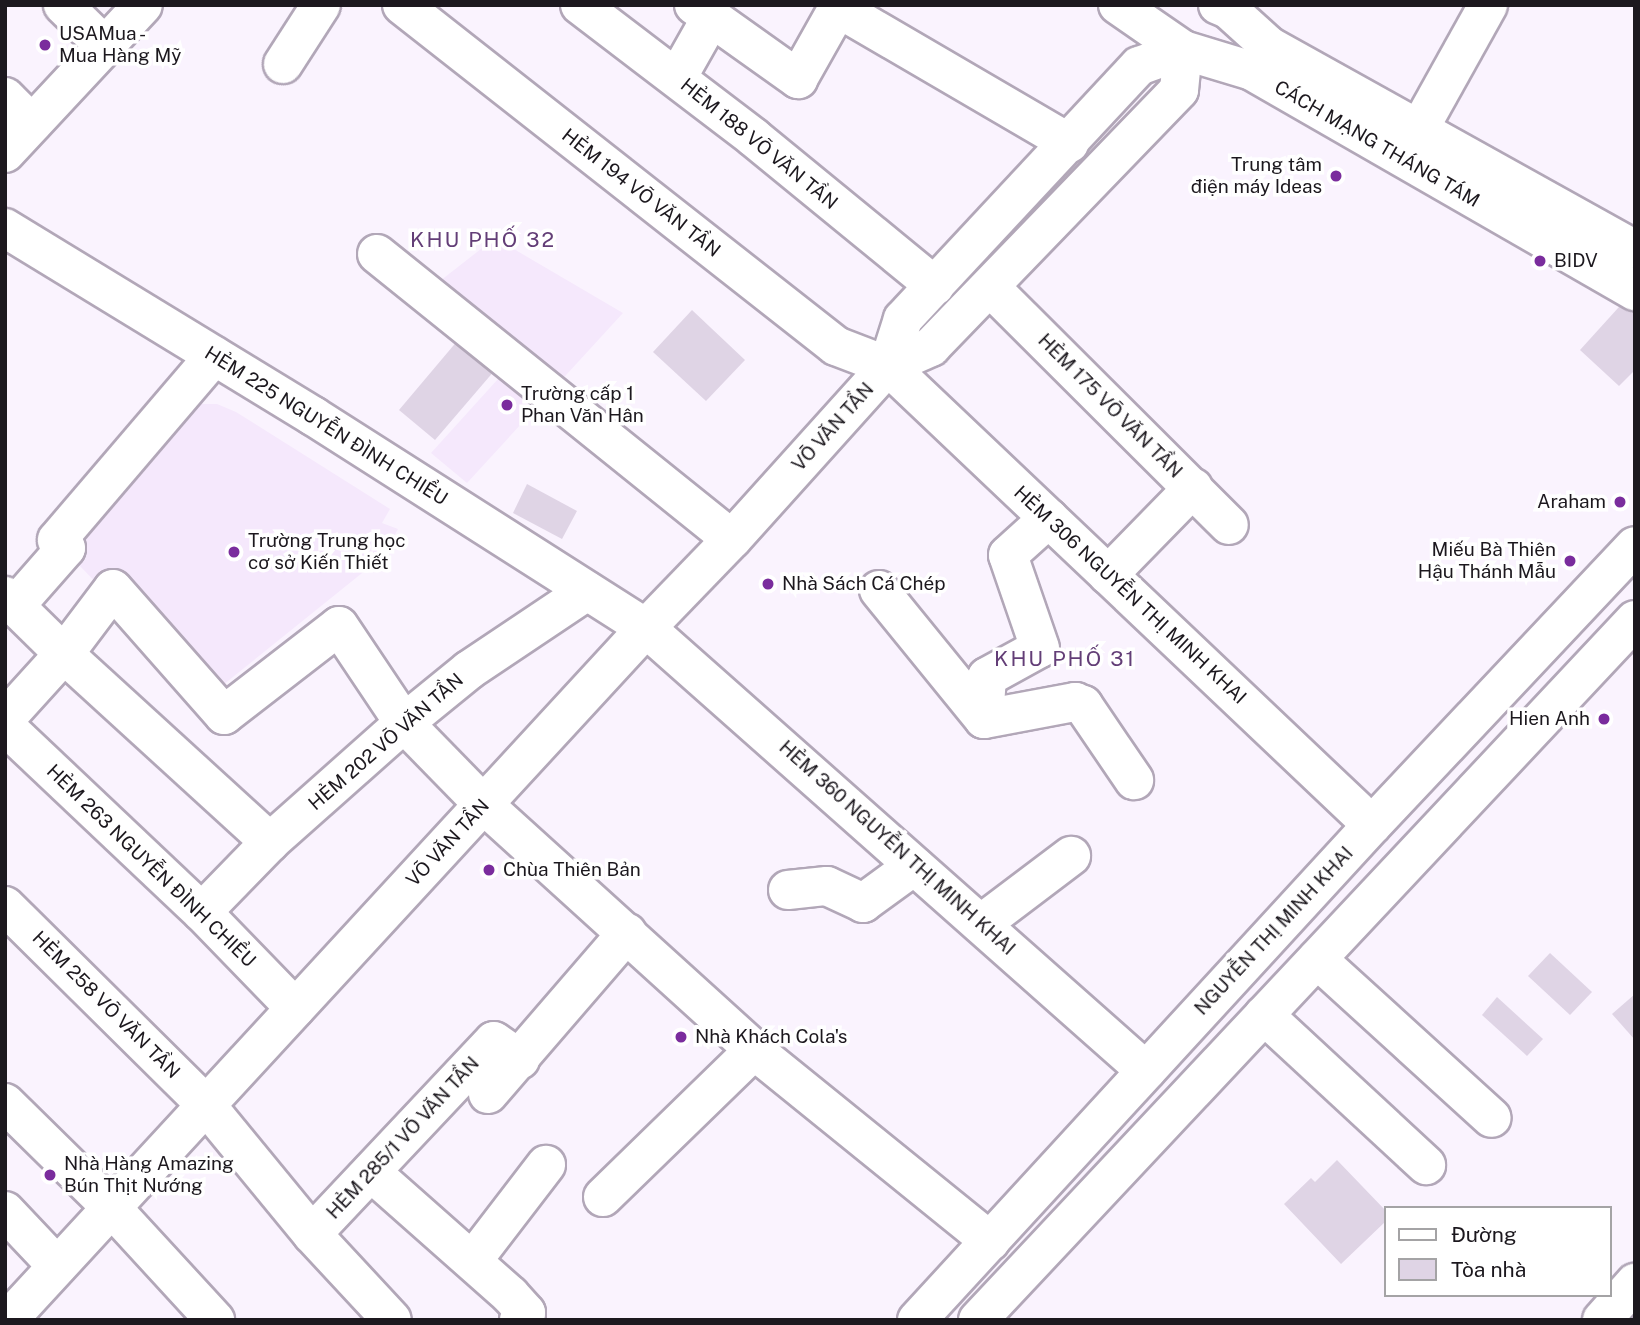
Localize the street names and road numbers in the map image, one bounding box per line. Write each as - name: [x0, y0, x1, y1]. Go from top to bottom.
- street label: HẺM 188 VÕ VĂN TẦN: [676, 73, 842, 215]
- street label: CÁCH MẠNG THÁNG TÁM: [1270, 76, 1484, 212]
- street label: HẺM 194 VÕ VĂN TẦN: [557, 124, 725, 262]
- street label: HẺM 175 VÕ VĂN TẦN: [1033, 329, 1187, 483]
- street label: HẺM 225 NGUYỄN ÐÌNH CHIỂU: [201, 342, 451, 510]
- street label: VÕ VĂN TẦN: [787, 378, 879, 476]
- street label: HẺM 306 NGUYỄN THỊ MINH KHAI: [1009, 481, 1251, 709]
- street label: HẺM 202 VÕ VĂN TẦN: [304, 668, 468, 816]
- street label: HẺM 360 NGUYỄN THỊ MINH KHAI: [774, 736, 1020, 960]
- street label: HẺM 263 NGUYỄN ÐÌNH CHIỂU: [42, 760, 260, 972]
- street label: VÕ VĂN TẦN: [402, 794, 494, 892]
- street label: NGUYỄN THỊ MINH KHAI: [1190, 842, 1358, 1020]
- street label: HẺM 258 VÕ VĂN TẦN: [27, 926, 185, 1084]
- street label: HẺM 285/1 VÕ VĂN TẦN: [322, 1052, 484, 1224]

